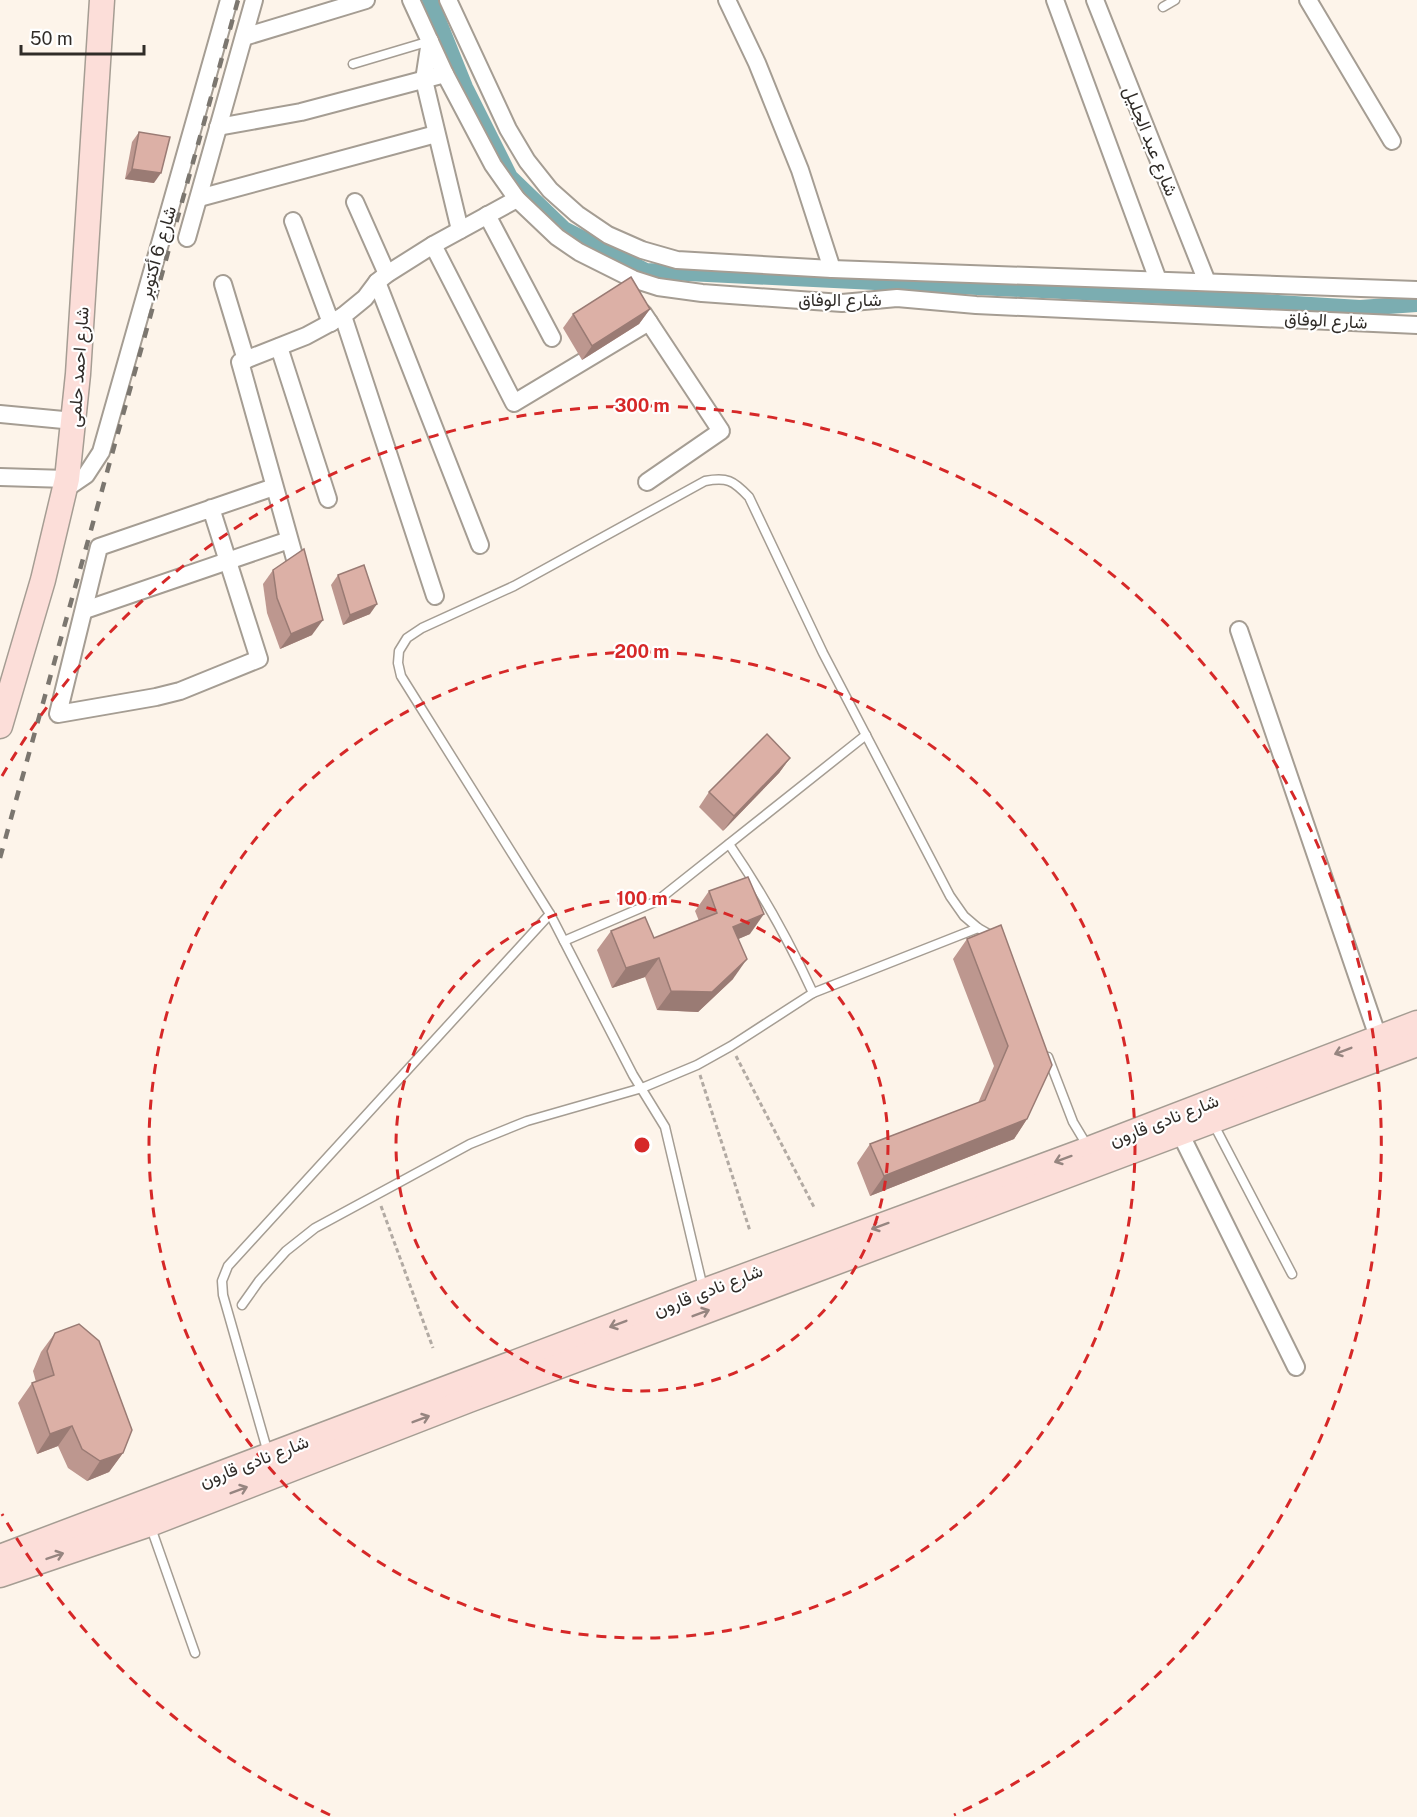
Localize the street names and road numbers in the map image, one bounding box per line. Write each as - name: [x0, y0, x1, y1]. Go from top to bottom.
- street label: شارع عبد الجليل: [1118, 83, 1183, 200]
- street label: شارع 6 أكتوبر: [134, 203, 182, 302]
- street label: شارع الوفاق: [798, 289, 882, 312]
- street label: شارع احمد حلمى: [63, 306, 95, 428]
- street label: شارع الوفاق: [1284, 307, 1368, 335]
- street label: شارع نادى قارون: [1106, 1090, 1222, 1152]
- street label: شارع نادى قارون: [650, 1260, 766, 1322]
- street label: شارع نادى قارون: [196, 1431, 312, 1493]

